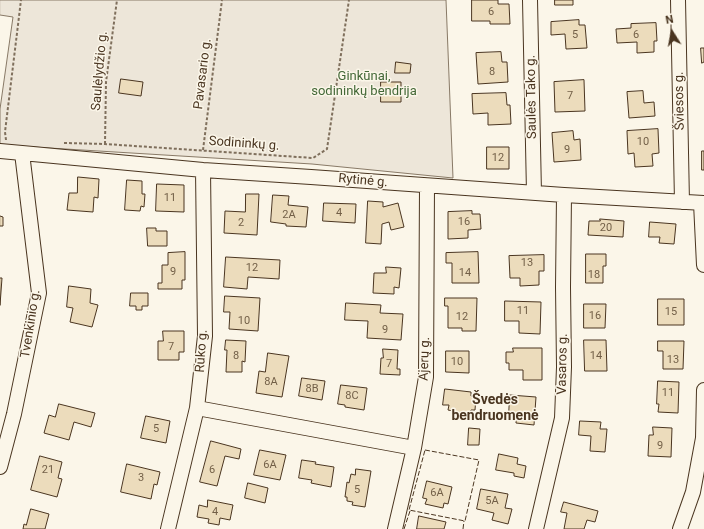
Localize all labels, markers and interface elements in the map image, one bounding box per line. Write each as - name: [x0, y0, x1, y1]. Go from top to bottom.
- house number: 6: [488, 5, 494, 19]
- north arrow: [652, 12, 692, 52]
- text: N: [665, 13, 675, 27]
- house number: 5: [572, 28, 578, 42]
- house number: 6: [633, 28, 639, 42]
- street label: Saulėlydžio g.: [89, 31, 111, 111]
- street label: Pavasario g.: [191, 38, 215, 110]
- street label: Saulės Tako g.: [523, 55, 541, 139]
- house number: 8: [489, 65, 495, 79]
- park label: Ginkūnai, sodininkų bendrija: [311, 69, 417, 100]
- street label: Šviesos g.: [672, 71, 688, 131]
- house number: 7: [567, 89, 573, 103]
- street label: Sodininkų g.: [208, 134, 280, 154]
- house number: 10: [637, 135, 649, 149]
- house number: 9: [564, 143, 570, 157]
- house number: 12: [492, 151, 504, 165]
- street label: Rytinė g.: [338, 171, 388, 191]
- house number: 11: [164, 191, 176, 205]
- house number: 4: [336, 206, 342, 220]
- house number: 2A: [282, 208, 296, 222]
- house number: 16: [458, 215, 470, 229]
- house number: 2: [238, 216, 244, 230]
- house number: 20: [600, 221, 612, 235]
- house number: 13: [521, 256, 533, 270]
- house number: 12: [246, 261, 258, 275]
- house number: 9: [170, 265, 176, 279]
- house number: 14: [459, 266, 471, 280]
- house number: 18: [588, 268, 600, 282]
- street label: Tvenkinio g.: [18, 289, 44, 359]
- house number: 11: [517, 304, 529, 318]
- house number: 15: [665, 305, 677, 319]
- house number: 16: [589, 309, 601, 323]
- house number: 12: [456, 310, 468, 324]
- house number: 10: [238, 314, 250, 328]
- house number: 9: [382, 323, 388, 337]
- street label: Rūko g.: [193, 329, 211, 373]
- street label: Vasaros g.: [555, 333, 571, 395]
- street label: Ajerų g.: [416, 337, 434, 381]
- house number: 7: [168, 340, 174, 354]
- house number: 8: [233, 349, 239, 363]
- house number: 14: [590, 349, 602, 363]
- house number: 13: [667, 353, 679, 367]
- house number: 10: [451, 355, 463, 369]
- house number: 7: [386, 357, 392, 371]
- house number: 8A: [264, 375, 278, 389]
- house number: 8B: [305, 382, 319, 396]
- house number: 11: [662, 386, 674, 400]
- house number: 8C: [345, 389, 359, 403]
- district label: Švedės bendruomenė: [451, 392, 539, 424]
- house number: 5: [153, 422, 159, 436]
- house number: 9: [657, 439, 663, 453]
- house number: 6A: [263, 458, 277, 472]
- house number: 21: [42, 463, 54, 477]
- house number: 6: [209, 463, 215, 477]
- house number: 3: [138, 471, 144, 485]
- house number: 5: [354, 483, 360, 497]
- house number: 6A: [430, 486, 444, 500]
- house number: 5A: [485, 494, 499, 508]
- house number: 4: [212, 505, 218, 519]

